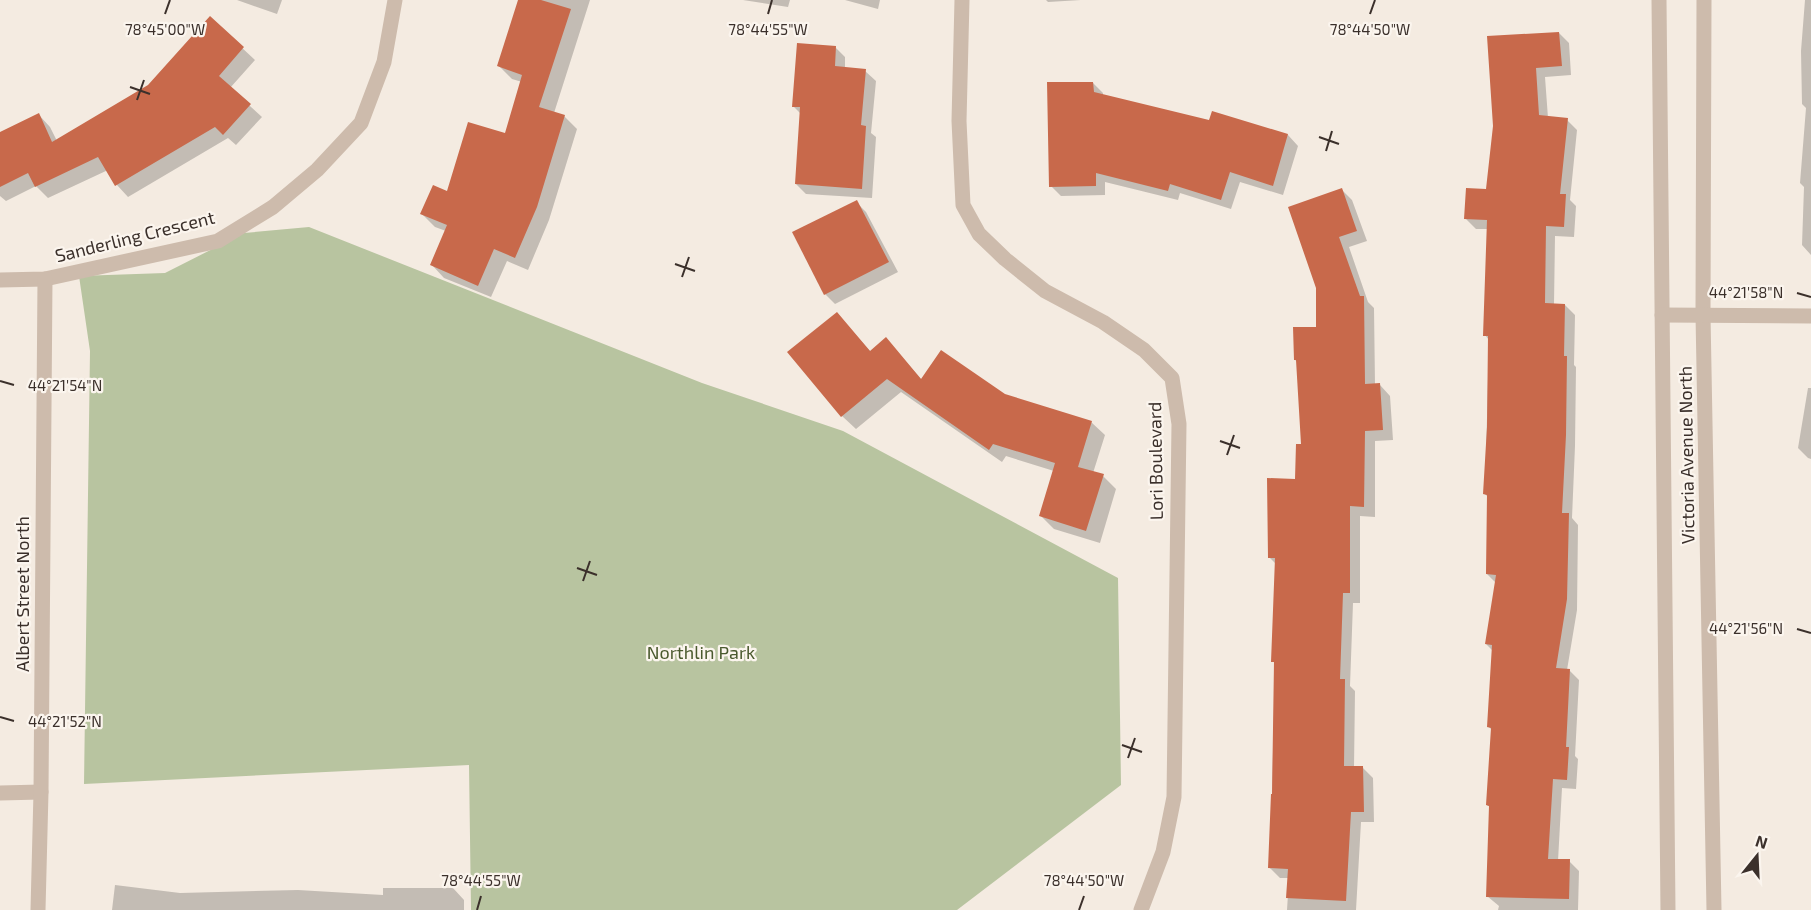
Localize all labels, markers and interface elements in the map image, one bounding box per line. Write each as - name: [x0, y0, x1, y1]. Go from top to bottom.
- text: 78°45'00"W: [125, 20, 205, 38]
- text: 78°44'55"W: [728, 20, 808, 38]
- text: 78°44'50"W: [1330, 20, 1410, 38]
- street label: Sanderling Crescent: [53, 206, 217, 266]
- text: 44°21'58"N: [1709, 283, 1783, 301]
- street label: Victoria Avenue North: [1673, 366, 1699, 544]
- text: 44°21'54"N: [28, 376, 102, 394]
- street label: Lori Boulevard: [1143, 402, 1167, 520]
- street label: Albert Street North: [11, 516, 33, 672]
- text: 44°21'56"N: [1709, 619, 1783, 637]
- park label: Northlin Park: [647, 641, 755, 663]
- text: 44°21'52"N: [28, 712, 102, 730]
- north arrow: [1727, 826, 1787, 886]
- text: N: [1753, 830, 1770, 852]
- text: 78°44'55"W: [441, 871, 521, 889]
- text: 78°44'50"W: [1044, 871, 1124, 889]

